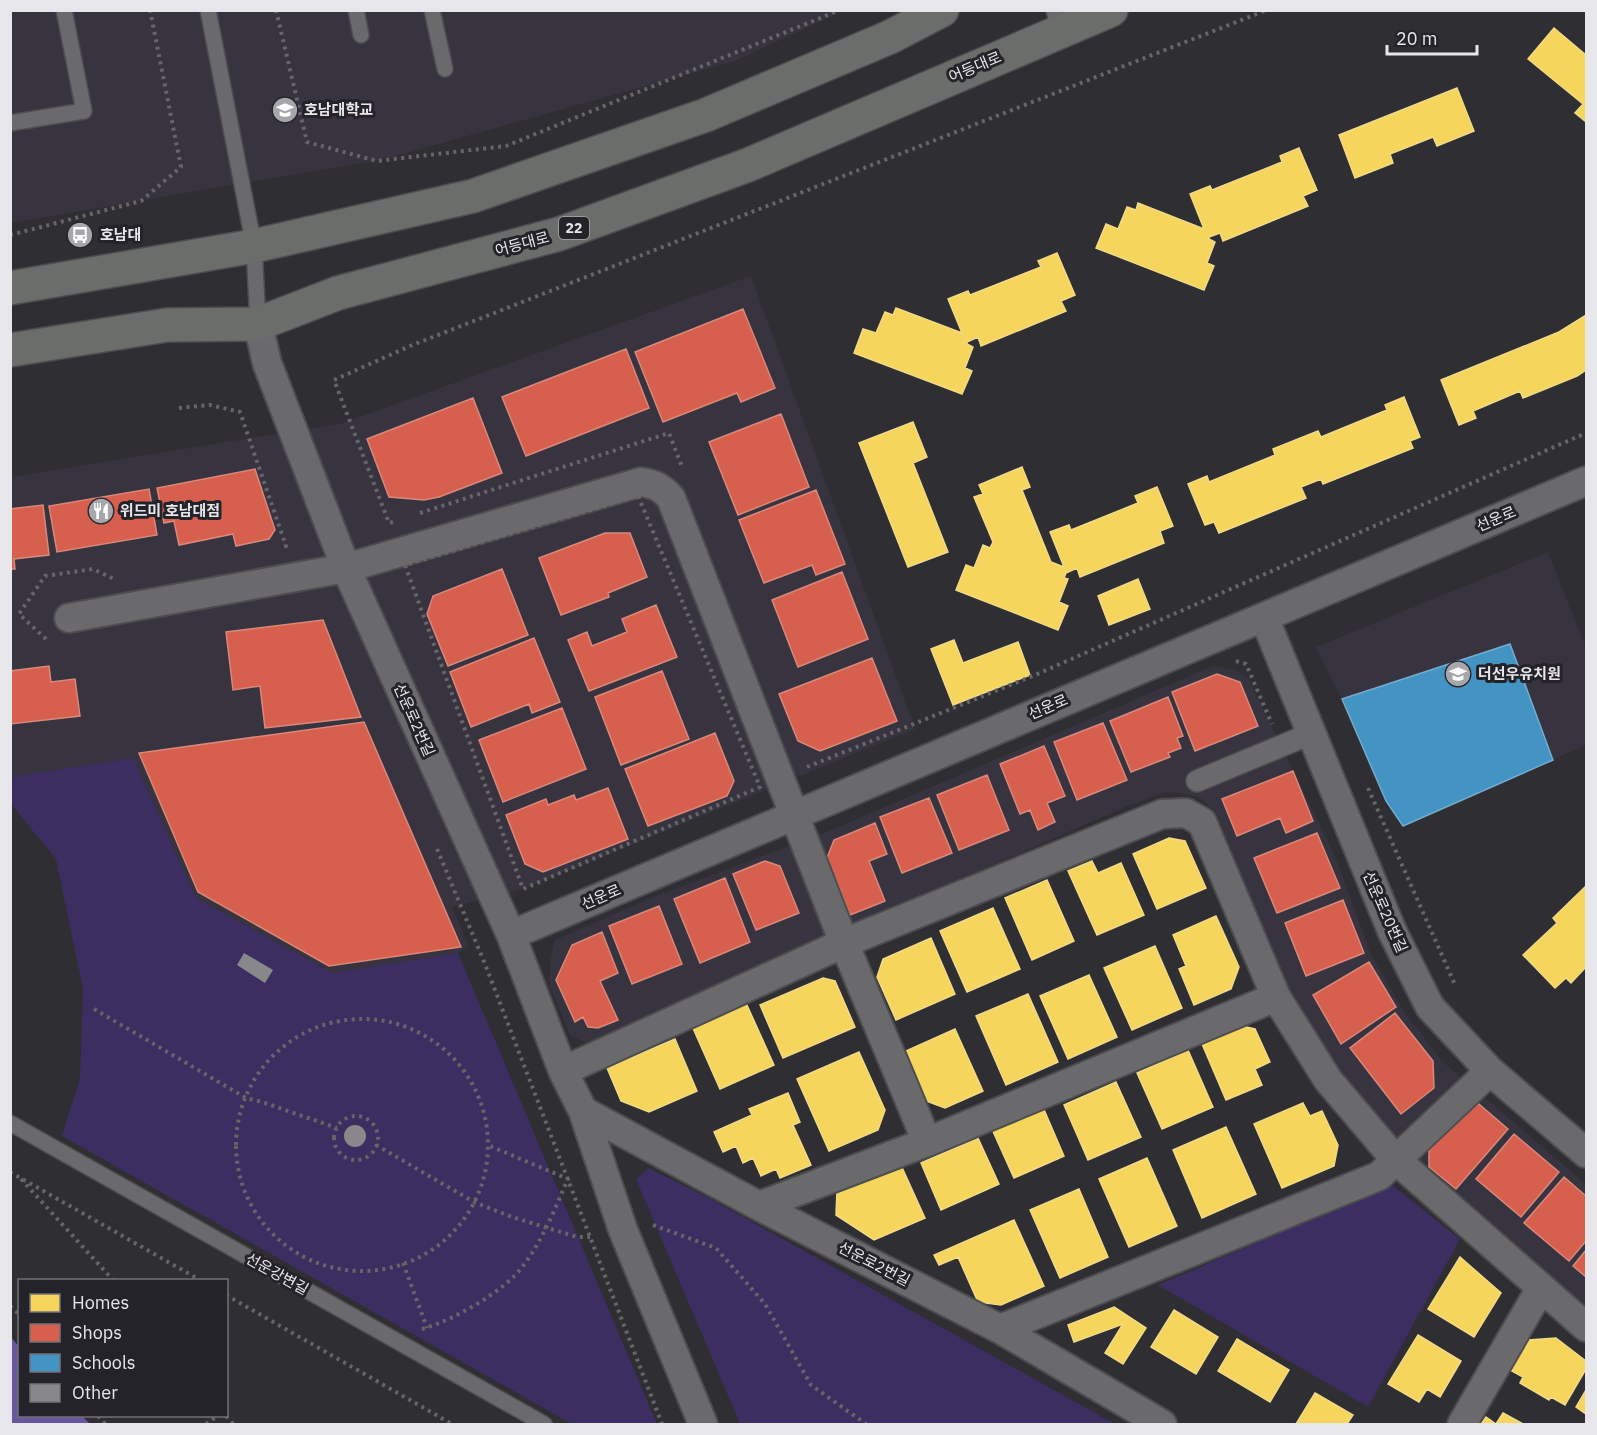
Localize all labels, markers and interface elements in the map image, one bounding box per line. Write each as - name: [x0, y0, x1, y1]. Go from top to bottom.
- scale bar: [1387, 18, 1477, 56]
- text: 20 m: [1396, 27, 1438, 50]
- street label: 어등대로: [946, 47, 1004, 86]
- school or university icon: 호남대학교: [270, 95, 300, 125]
- place label: 호남대학교: [304, 100, 373, 119]
- road number: 22: [559, 217, 589, 239]
- bus stop icon: 호남대: [65, 220, 95, 250]
- place label: 호남대: [100, 225, 141, 244]
- street label: 어등대로: [493, 227, 551, 260]
- restaurant icon: 위드미 호남대점: [86, 496, 116, 526]
- place label: 위드미 호남대점: [120, 501, 220, 520]
- street label: 선운로: [1473, 502, 1519, 535]
- school or university icon: 더선우유치원: [1443, 659, 1473, 689]
- place label: 더선우유치원: [1478, 664, 1561, 683]
- street label: 선운로2번길: [390, 680, 439, 759]
- street label: 선운로: [1025, 690, 1071, 723]
- street label: 선운로20번길: [1359, 868, 1412, 955]
- street label: 선운로: [578, 880, 624, 913]
- street label: 선운로2번길: [835, 1237, 913, 1290]
- street label: 선운강변길: [242, 1249, 312, 1299]
- legend: [18, 1279, 228, 1417]
- text: Homes: [72, 1291, 129, 1314]
- text: Shops: [72, 1321, 122, 1344]
- text: Schools: [72, 1351, 136, 1374]
- text: Other: [72, 1381, 118, 1404]

